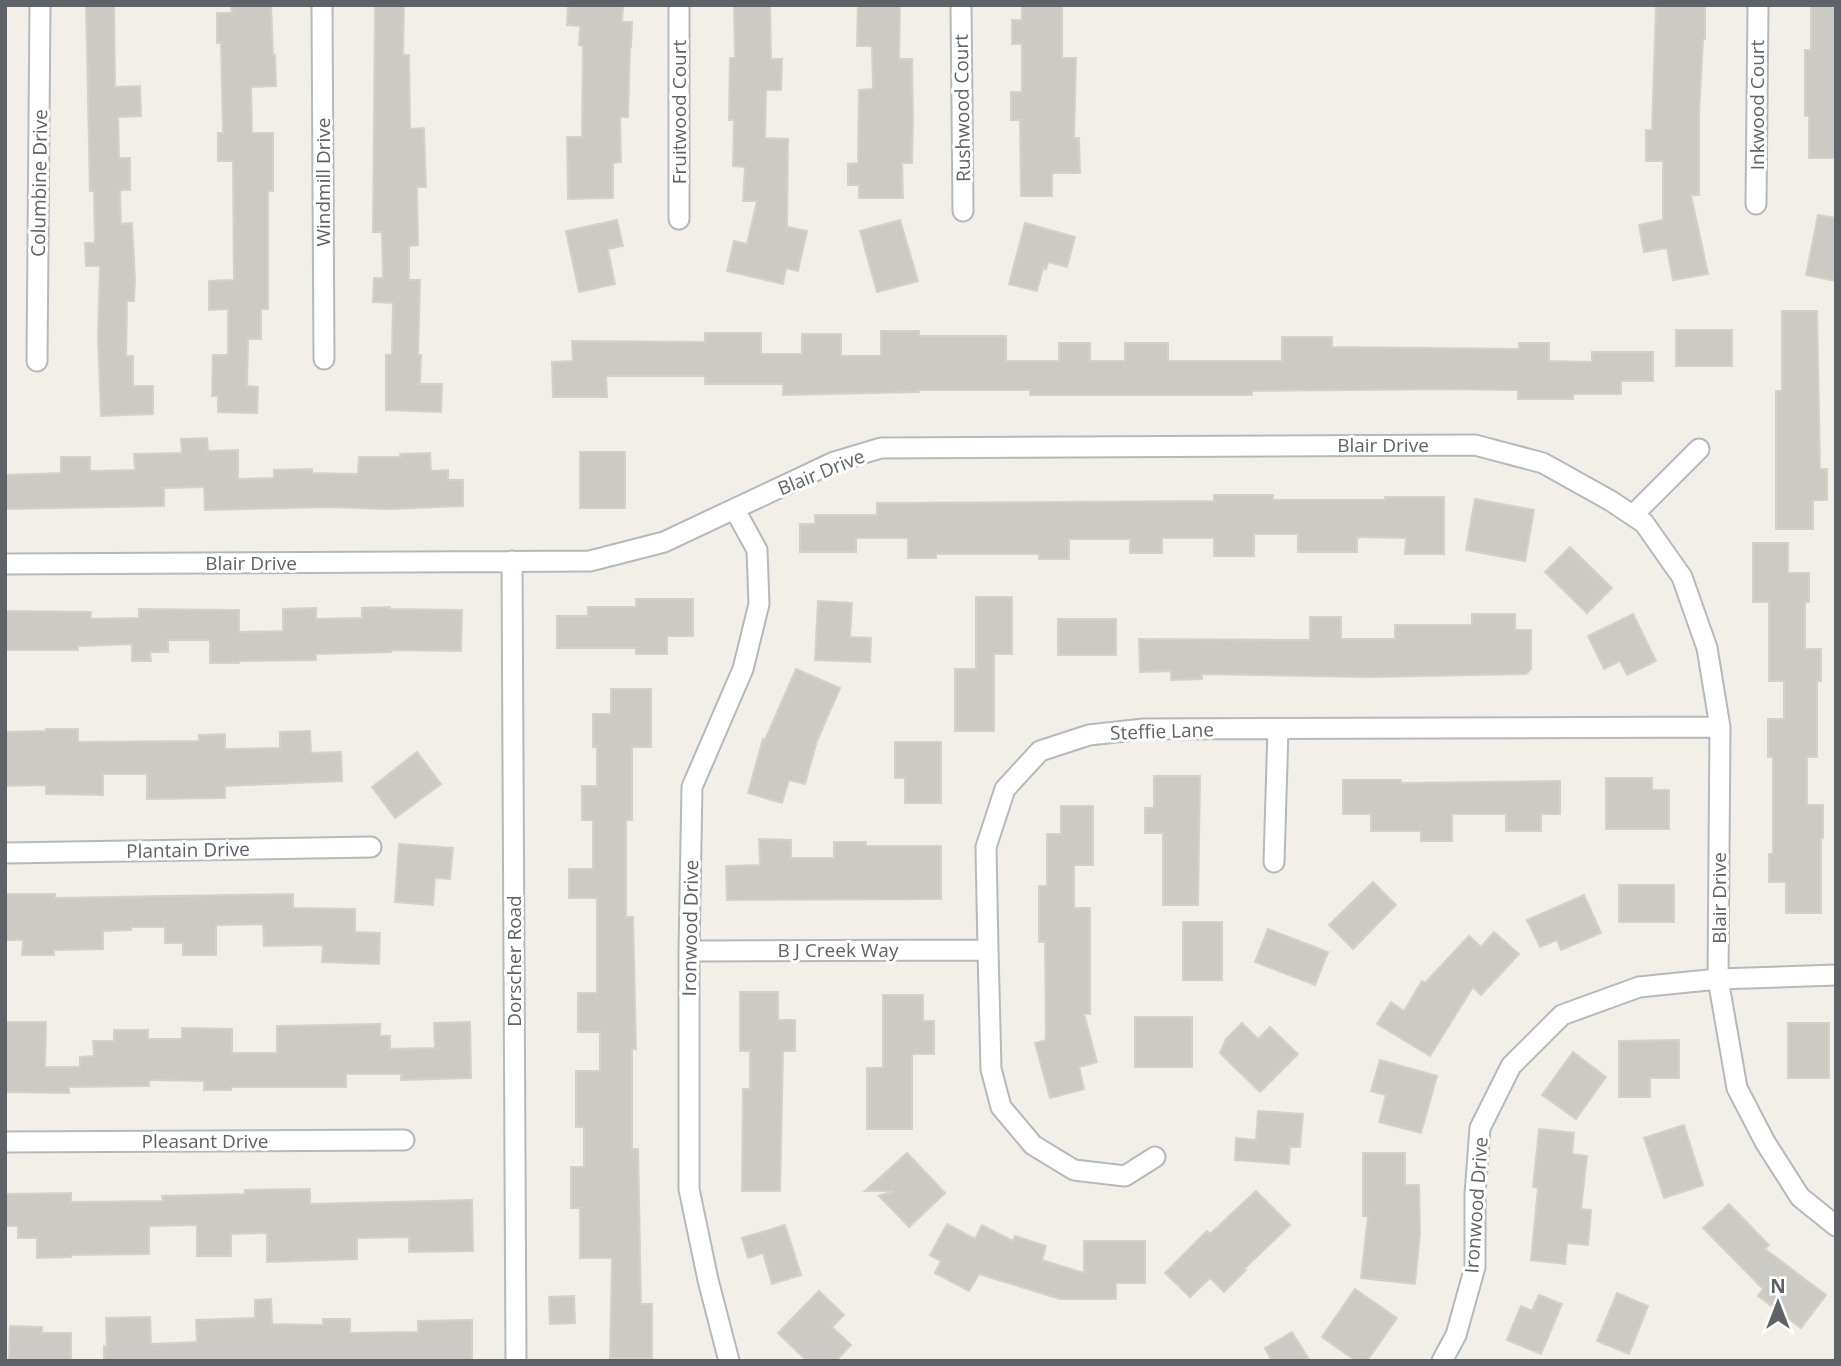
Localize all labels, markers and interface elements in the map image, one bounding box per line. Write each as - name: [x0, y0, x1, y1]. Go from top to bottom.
- street label: Rushwood Court: [948, 34, 976, 182]
- street label: Inkwood Court: [1744, 39, 1770, 170]
- street label: Fruitwood Court: [666, 40, 692, 184]
- street label: Columbine Drive: [25, 109, 53, 257]
- street label: Windmill Drive: [310, 117, 336, 247]
- street label: Blair Drive: [1337, 432, 1429, 458]
- street label: Blair Drive: [774, 443, 868, 501]
- street label: Blair Drive: [205, 550, 297, 576]
- street label: Steffie Lane: [1110, 716, 1214, 746]
- street label: Plantain Drive: [126, 836, 250, 864]
- street label: Blair Drive: [1706, 852, 1732, 944]
- street label: Ironwood Drive: [676, 859, 704, 997]
- street label: Dorscher Road: [501, 895, 527, 1027]
- street label: B J Creek Way: [778, 937, 899, 963]
- street label: Pleasant Drive: [142, 1128, 268, 1154]
- street label: Ironwood Drive: [1458, 1136, 1494, 1274]
- north arrow: [1743, 1268, 1813, 1338]
- text: N: [1770, 1273, 1786, 1299]

